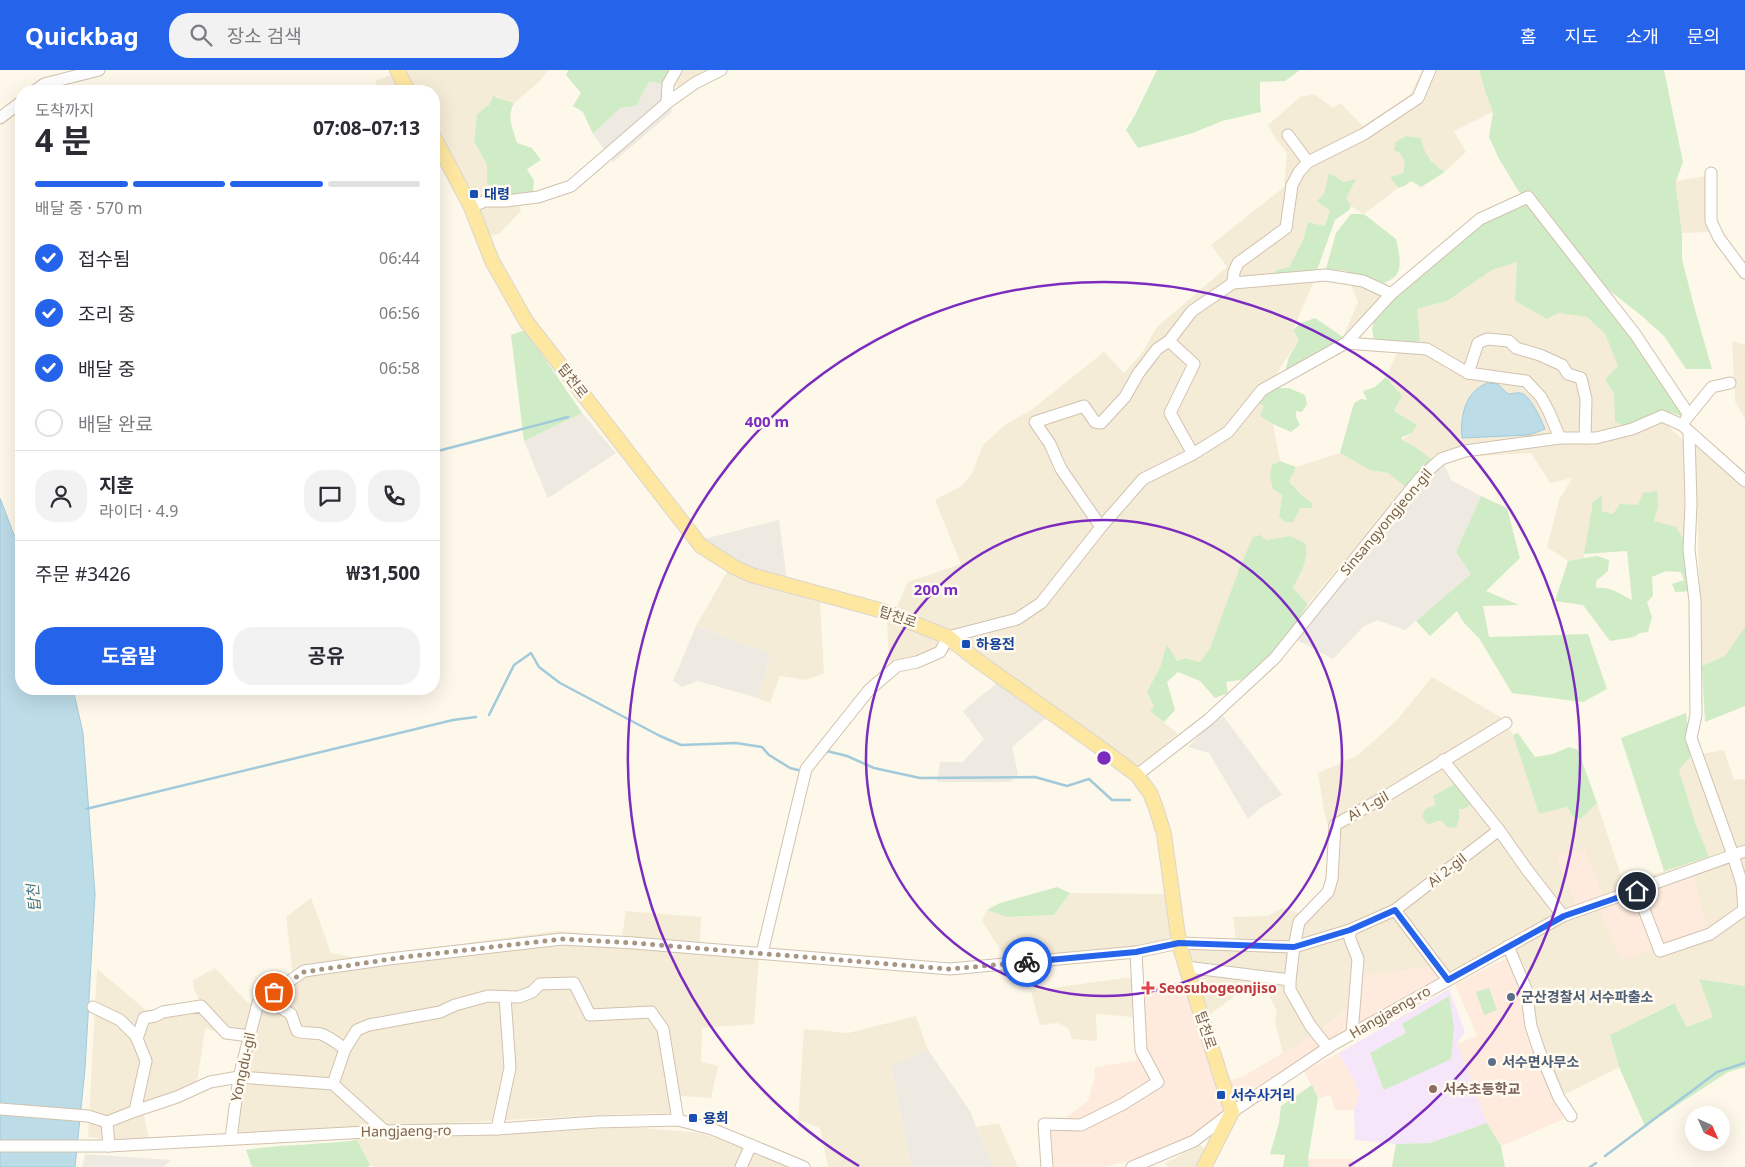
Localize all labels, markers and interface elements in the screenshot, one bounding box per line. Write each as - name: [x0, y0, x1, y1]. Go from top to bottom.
- search box: [169, 13, 519, 58]
- text: Quickbag: [25, 19, 139, 52]
- icon: search: [187, 21, 215, 49]
- text: 장소 검색: [227, 23, 302, 49]
- text: 홈: [1520, 24, 1537, 48]
- text: 지도: [1565, 24, 1598, 48]
- text: 소개: [1626, 24, 1659, 48]
- text: 문의: [1687, 24, 1720, 48]
- text: 도착까지: [35, 99, 94, 121]
- text: 07:08–07:13: [313, 115, 420, 141]
- text: 4 분: [35, 118, 91, 161]
- place label: 대령: [484, 184, 510, 203]
- marker: 대령: [468, 188, 480, 200]
- text: 배달 중 · 570 m: [35, 197, 143, 219]
- icon: check: [35, 244, 63, 272]
- text: 접수됨: [78, 246, 130, 272]
- text: 06:44: [379, 247, 420, 269]
- icon: check: [35, 299, 63, 327]
- text: 조리 중: [78, 301, 135, 327]
- text: 06:56: [379, 302, 420, 324]
- icon: check: [35, 354, 63, 382]
- text: 배달 중: [78, 356, 135, 382]
- text: 06:58: [379, 357, 420, 379]
- street label: 탑천로: [554, 360, 593, 402]
- text: 배달 완료: [78, 411, 153, 437]
- text: 400 m: [745, 411, 789, 431]
- street label: Sinsangyongjeon-gil: [1335, 464, 1436, 579]
- button: person: [35, 470, 87, 522]
- button: chat: [304, 470, 356, 522]
- button: phone: [368, 470, 420, 522]
- text: 지훈: [99, 472, 134, 498]
- text: 라이더 · 4.9: [99, 500, 178, 522]
- text: ₩31,500: [346, 560, 420, 586]
- text: 주문 #3426: [35, 561, 131, 587]
- text: 200 m: [914, 579, 958, 599]
- street label: 탑천로: [877, 601, 920, 632]
- button: 도움말: [35, 627, 223, 685]
- button: 공유: [233, 627, 420, 685]
- place label: 하용전: [976, 634, 1015, 653]
- marker: 하용전: [960, 638, 972, 650]
- centre of rings: [1095, 749, 1113, 767]
- street label: Ai 1-gil: [1344, 786, 1392, 825]
- street label: Ai 2-gil: [1423, 848, 1470, 891]
- pin: [1616, 870, 1658, 912]
- icon: home: [1623, 877, 1651, 905]
- water label: 탑천: [22, 881, 44, 913]
- courier: [1002, 937, 1052, 987]
- icon: bike: [1013, 948, 1041, 976]
- pin: [253, 971, 295, 1013]
- icon: bag: [260, 978, 288, 1006]
- place label: Seosubogeonjiso: [1159, 978, 1277, 997]
- marker: Seosubogeonjiso: [1141, 981, 1155, 995]
- street label: Hangjaeng-ro: [1346, 981, 1434, 1042]
- place label: 군산경찰서 서수파출소: [1521, 987, 1654, 1006]
- marker: 군산경찰서 서수파출소: [1505, 991, 1517, 1003]
- street label: 탑천로: [1191, 1009, 1222, 1051]
- street label: Yongdu-gil: [226, 1030, 259, 1103]
- place label: 서수면사무소: [1502, 1052, 1579, 1071]
- marker: 서수면사무소: [1486, 1056, 1498, 1068]
- place label: 서수초등학교: [1443, 1079, 1520, 1098]
- marker: 서수초등학교: [1427, 1083, 1439, 1095]
- place label: 서수사거리: [1231, 1085, 1295, 1104]
- marker: 서수사거리: [1215, 1089, 1227, 1101]
- north arrow: [1685, 1106, 1730, 1151]
- map controls: [1685, 1106, 1730, 1151]
- place label: 용회: [703, 1108, 729, 1127]
- marker: 용회: [687, 1112, 699, 1124]
- street label: Hangjaeng-ro: [361, 1120, 451, 1141]

